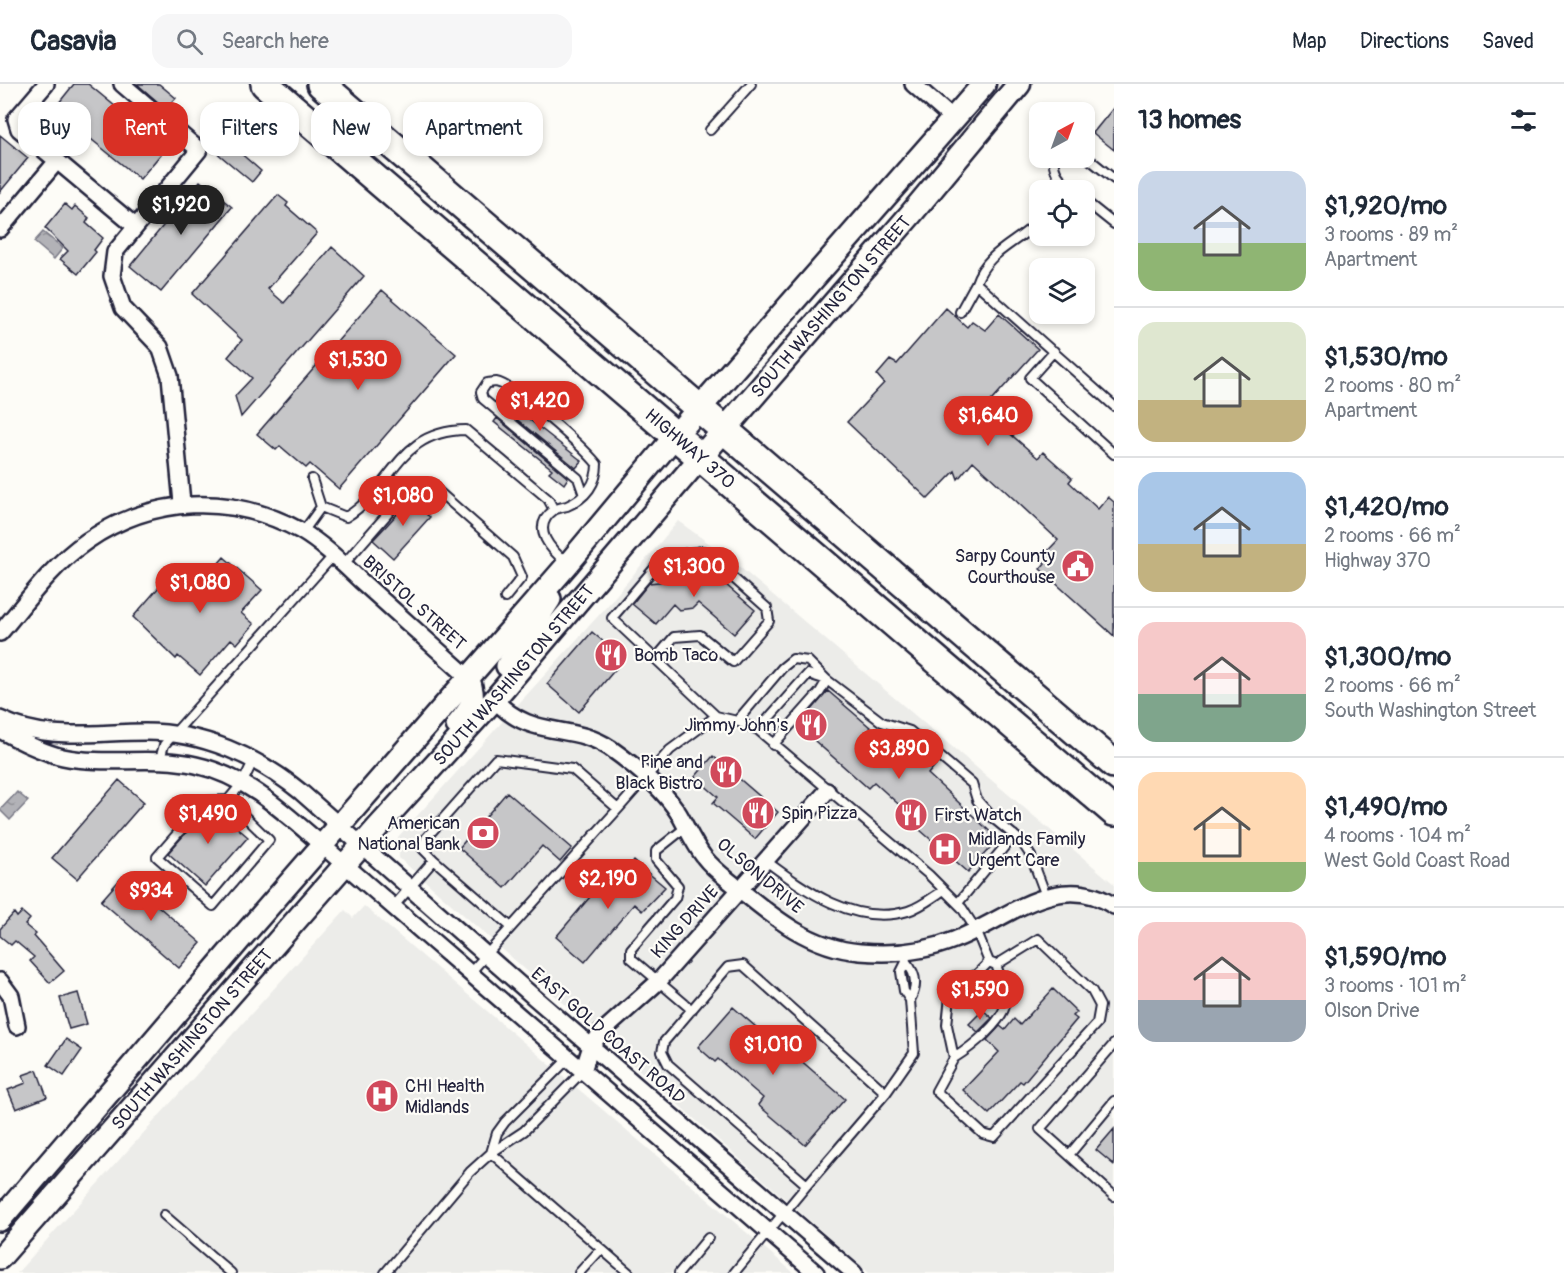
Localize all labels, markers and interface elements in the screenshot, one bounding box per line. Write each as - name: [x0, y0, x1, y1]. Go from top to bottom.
- search box: [152, 14, 572, 68]
- text: Casavia: [30, 24, 116, 59]
- icon: search: [173, 25, 206, 58]
- text: Search here: [221, 27, 329, 55]
- text: Map: [1292, 28, 1327, 55]
- text: Directions: [1360, 28, 1449, 55]
- text: Saved: [1482, 28, 1534, 55]
- chip: Buy: [18, 102, 91, 156]
- chip: Rent: [103, 102, 188, 156]
- chip: Filters: [200, 102, 299, 156]
- chip: New: [311, 102, 391, 156]
- chip: Apartment: [403, 102, 543, 156]
- north arrow: [1029, 102, 1095, 168]
- map controls: [1029, 102, 1095, 324]
- text: 13 homes: [1138, 104, 1241, 136]
- icon: filters: [1507, 104, 1540, 137]
- button: locate: [1029, 180, 1095, 246]
- pin: $1,920: [132, 185, 230, 236]
- text: $1,920/mo: [1324, 190, 1447, 222]
- text: $1,920: [152, 192, 210, 217]
- icon: home: [1186, 195, 1258, 267]
- street label: SOUTH WASHINGTON STREET: [746, 211, 916, 403]
- text: 3 rooms · 89 m²: [1324, 222, 1458, 247]
- text: Apartment: [1324, 247, 1417, 272]
- button: layers: [1029, 258, 1095, 324]
- pin: $1,530: [309, 340, 407, 391]
- text: $1,530/mo: [1324, 341, 1448, 373]
- icon: home: [1186, 346, 1258, 418]
- text: $1,530: [328, 347, 388, 372]
- text: 2 rooms · 80 m²: [1324, 373, 1461, 398]
- pin: $1,420: [491, 381, 589, 432]
- text: $1,420: [510, 388, 570, 413]
- pin: $1,640: [939, 396, 1037, 447]
- text: Apartment: [1324, 398, 1417, 423]
- street label: HIGHWAY 370: [640, 403, 740, 494]
- text: $1,640: [958, 403, 1018, 428]
- pin: $1,080: [354, 476, 452, 527]
- text: $1,080: [372, 483, 434, 508]
- text: $1,420/mo: [1324, 491, 1449, 523]
- icon: home: [1186, 496, 1258, 568]
- text: 2 rooms · 66 m²: [1324, 523, 1461, 548]
- place label: Sarpy County Courthouse: [955, 545, 1055, 589]
- pin: $1,300: [645, 547, 743, 598]
- public building icon: Sarpy County Courthouse: [1060, 548, 1096, 584]
- text: Highway 370: [1324, 548, 1431, 573]
- street label: BRISTOL STREET: [358, 551, 470, 655]
- text: $1,300: [663, 554, 725, 579]
- pin: $1,080: [151, 563, 249, 614]
- text: $1,080: [169, 570, 231, 595]
- street label: SOUTH WASHINGTON STREET: [428, 579, 599, 770]
- restaurant icon: Bomb Taco: [593, 637, 629, 673]
- text: $1,300/mo: [1324, 641, 1451, 673]
- place label: Bomb Taco: [634, 644, 718, 667]
- icon: home: [1186, 646, 1258, 718]
- text: 2 rooms · 66 m²: [1324, 673, 1461, 698]
- text: South Washington Street: [1324, 698, 1536, 723]
- restaurant icon: Jimmy John's: [793, 707, 829, 743]
- place label: Jimmy John's: [685, 714, 788, 737]
- pin: $3,890: [850, 729, 948, 780]
- text: $3,890: [868, 736, 930, 761]
- place label: Pine and Black Bistro: [615, 751, 703, 795]
- restaurant icon: Pine and Black Bistro: [708, 754, 744, 790]
- text: $1,490/mo: [1324, 791, 1447, 823]
- pin: $1,490: [159, 794, 257, 845]
- restaurant icon: Spin Pizza: [740, 795, 776, 831]
- icon: home: [1186, 796, 1258, 868]
- restaurant icon: First Watch: [893, 797, 929, 833]
- text: $1,490: [178, 801, 238, 826]
- place label: Spin Pizza: [781, 802, 857, 825]
- place label: First Watch: [934, 804, 1022, 827]
- place label: American National Bank: [358, 812, 460, 856]
- bank icon: American National Bank: [465, 815, 501, 851]
- text: 4 rooms · 104 m²: [1324, 823, 1471, 848]
- place label: Midlands Family Urgent Care: [968, 828, 1086, 872]
- hospital icon: Midlands Family Urgent Care: [927, 831, 963, 867]
- street label: OLSON DRIVE: [712, 833, 808, 919]
- text: West Gold Coast Road: [1324, 848, 1510, 873]
- pin: $2,190: [559, 859, 657, 910]
- text: $2,190: [579, 866, 637, 891]
- pin: $934: [115, 871, 187, 922]
- text: $934: [129, 878, 173, 903]
- street label: KING DRIVE: [646, 881, 724, 963]
- text: $1,590/mo: [1324, 941, 1447, 973]
- street label: SOUTH WASHINGTON STREET: [106, 944, 277, 1135]
- icon: home: [1186, 946, 1258, 1018]
- street label: EAST GOLD COAST ROAD: [526, 963, 690, 1109]
- pin: $1,590: [931, 970, 1029, 1021]
- text: 3 rooms · 101 m²: [1324, 973, 1467, 998]
- text: $1,590: [951, 977, 1009, 1002]
- text: Olson Drive: [1324, 998, 1419, 1023]
- pin: $1,010: [724, 1025, 822, 1076]
- text: $1,010: [744, 1032, 802, 1057]
- place label: CHI Health Midlands: [405, 1075, 484, 1119]
- hospital icon: CHI Health Midlands: [364, 1078, 400, 1114]

